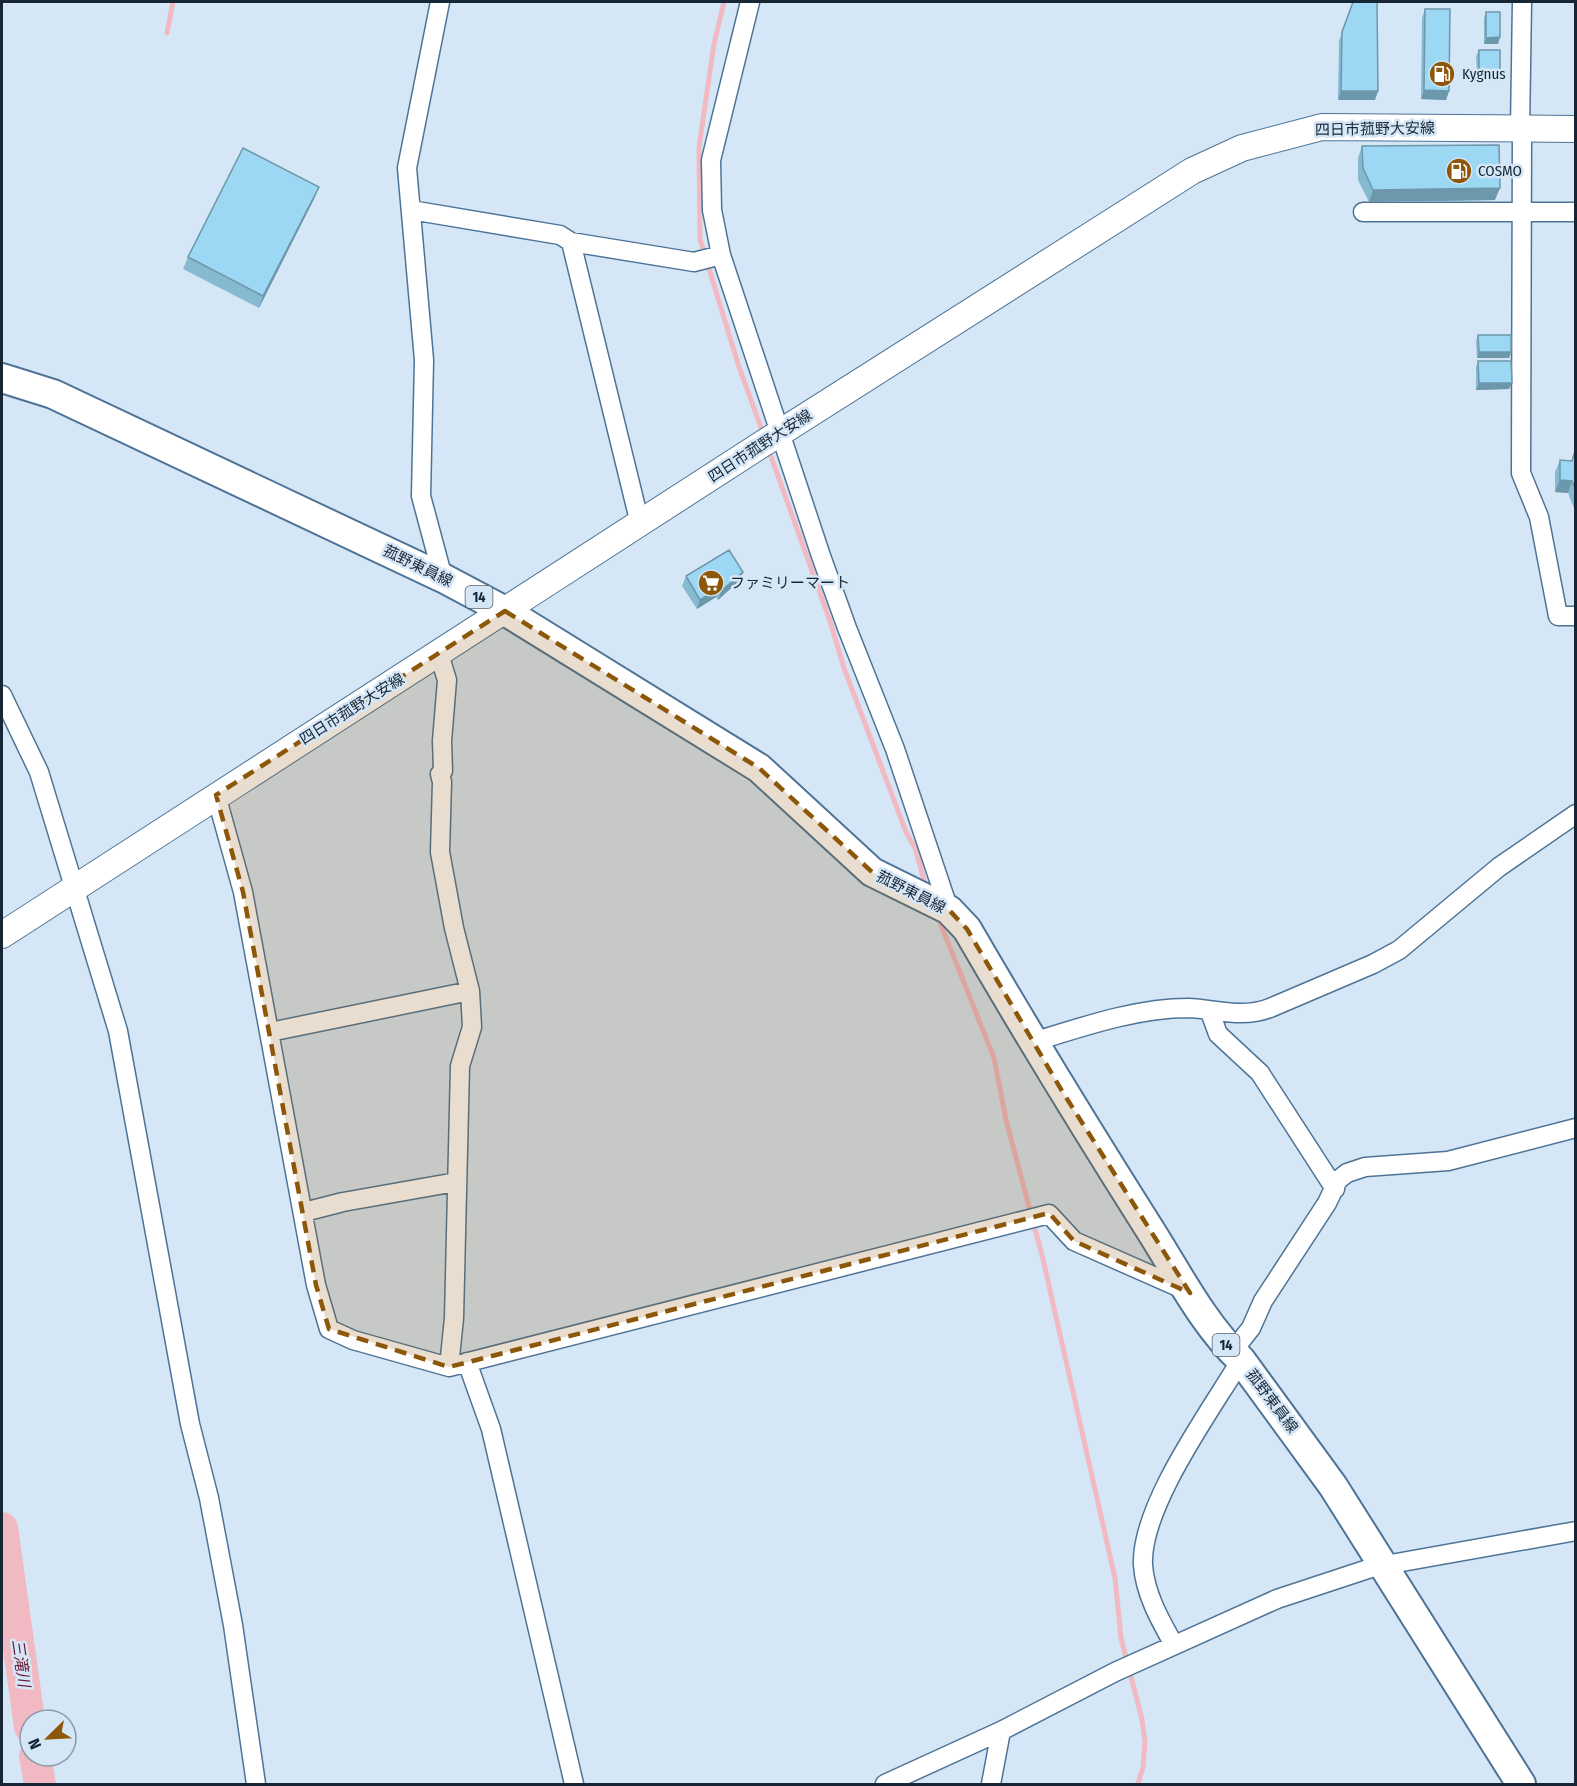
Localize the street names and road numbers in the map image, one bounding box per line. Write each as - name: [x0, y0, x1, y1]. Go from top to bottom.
- street label: 四日市菰野大安線: [1315, 119, 1435, 139]
- street label: 四日市菰野大安線: [705, 406, 815, 486]
- street label: 菰野東員線: [380, 541, 456, 591]
- road number: 14: [466, 586, 492, 608]
- street label: 四日市菰野大安線: [296, 670, 408, 748]
- street label: 菰野東員線: [873, 867, 949, 917]
- road number: 14: [1212, 1334, 1240, 1356]
- street label: 菰野東員線: [1242, 1366, 1302, 1436]

